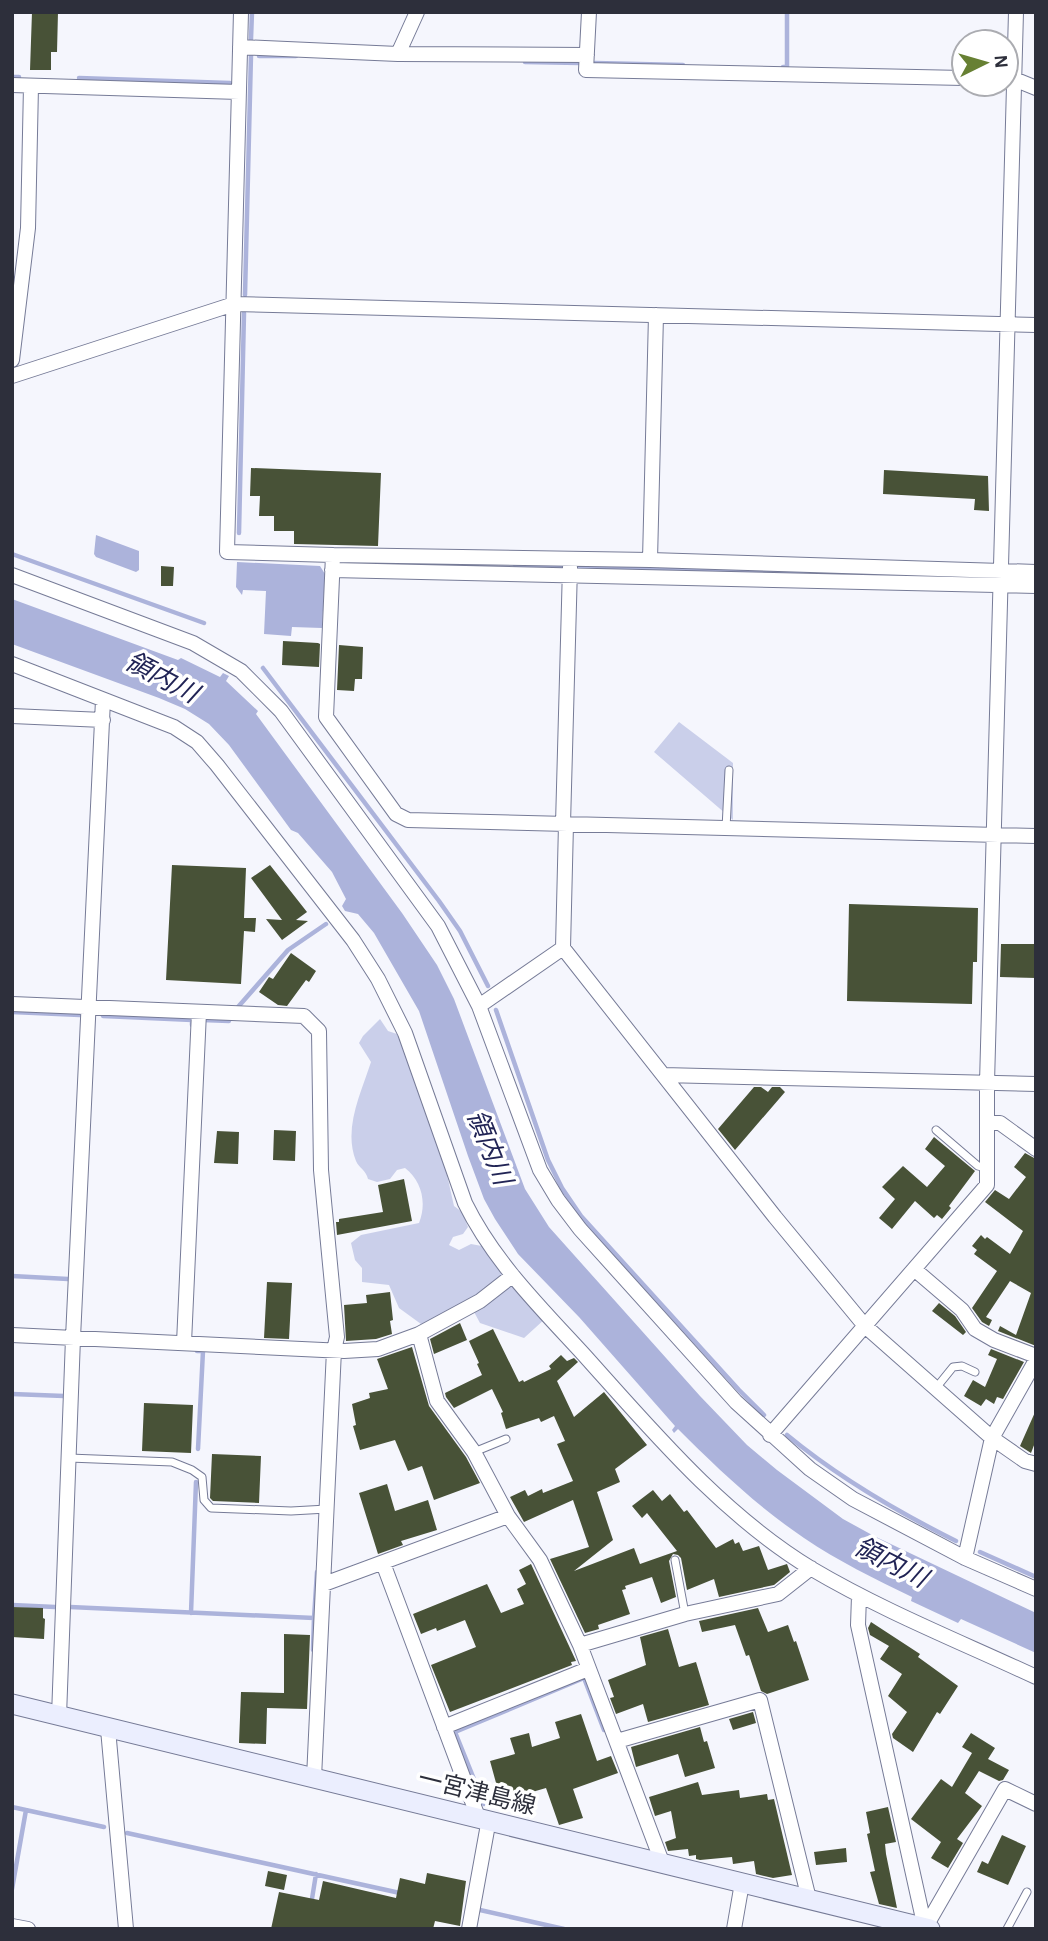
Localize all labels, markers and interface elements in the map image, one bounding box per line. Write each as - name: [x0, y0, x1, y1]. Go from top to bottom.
- north arrow: [950, 28, 1020, 98]
- text: N: [990, 54, 1010, 69]
- water label: 領内川: [121, 647, 205, 709]
- water label: 領内川: [462, 1106, 518, 1191]
- water label: 領内川: [850, 1533, 934, 1594]
- street label: 一宮津島線: [416, 1765, 538, 1819]

